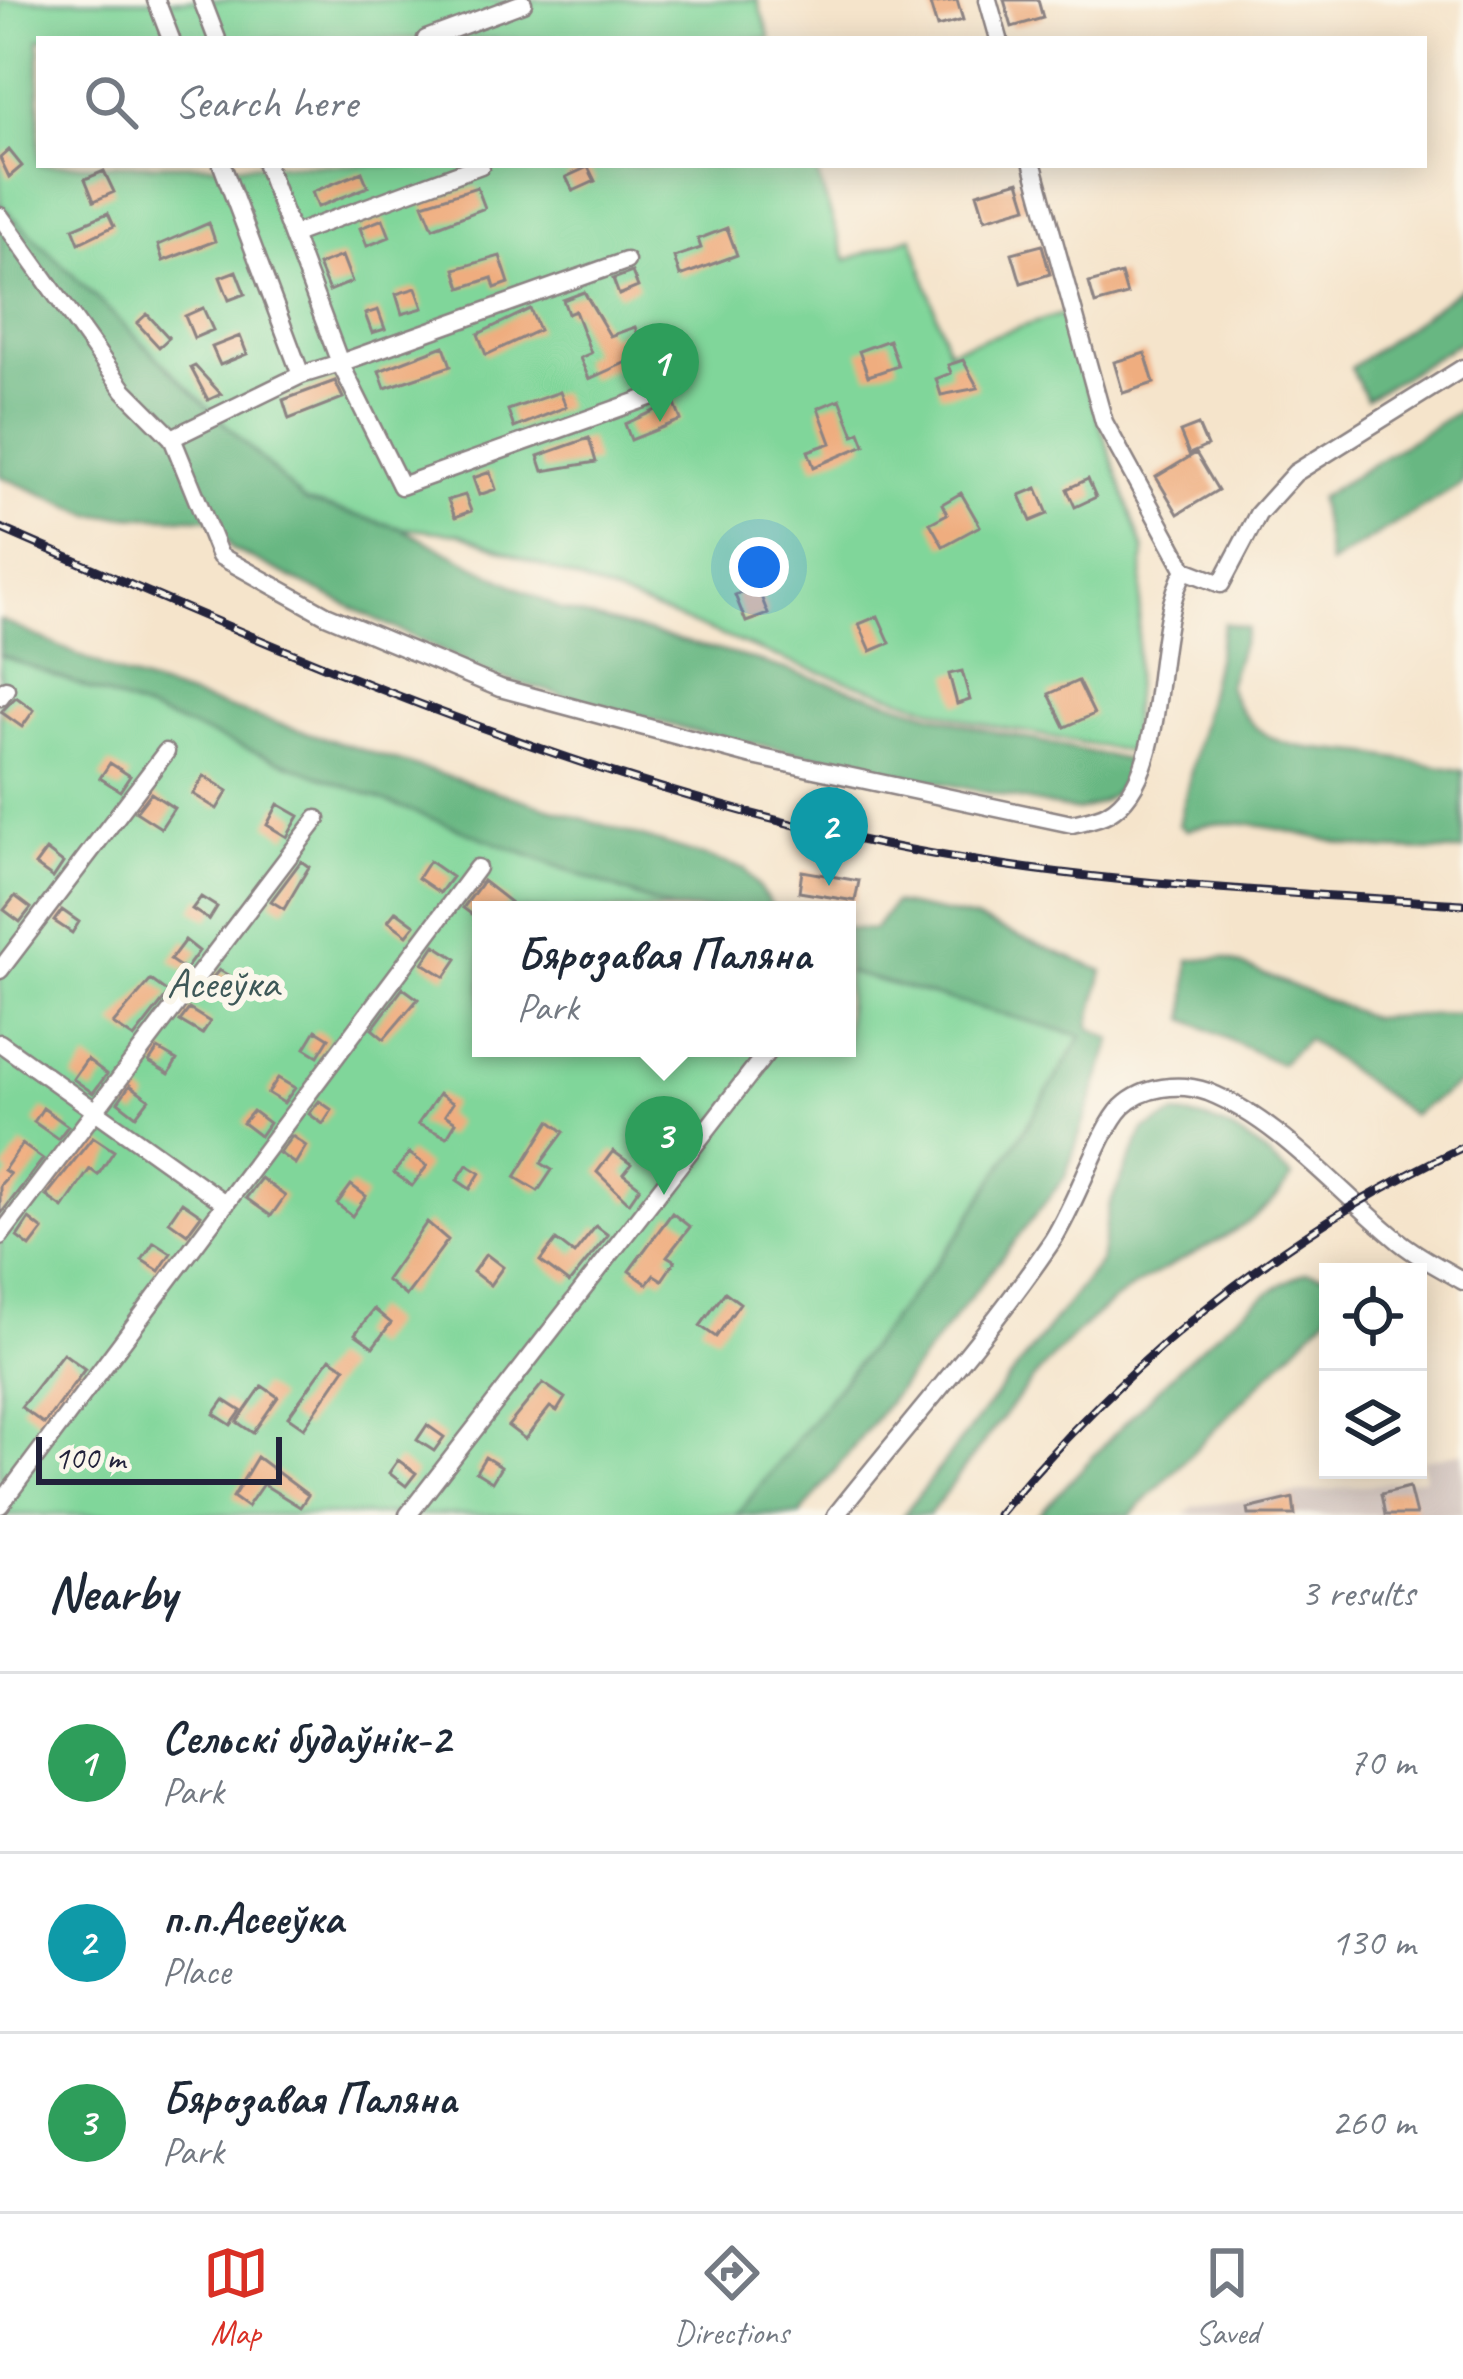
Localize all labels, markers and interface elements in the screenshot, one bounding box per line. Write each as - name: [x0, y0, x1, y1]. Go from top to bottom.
- search box: [36, 36, 1427, 168]
- icon: search: [78, 69, 144, 135]
- text: Search here: [174, 74, 357, 131]
- pin: 1: [621, 323, 699, 422]
- your location: [729, 537, 789, 597]
- pin: 2: [790, 787, 868, 886]
- popup: [472, 901, 856, 1057]
- text: Бярозавая Паляна: [517, 926, 811, 983]
- park label: Асееўка: [167, 957, 282, 1010]
- text: Park: [517, 983, 579, 1032]
- pin: 3: [625, 1096, 703, 1195]
- map controls: [1319, 1263, 1427, 1479]
- button: locate: [1319, 1263, 1427, 1371]
- button: layers: [1319, 1371, 1427, 1479]
- scale bar: [36, 1431, 282, 1484]
- text: 100 m: [54, 1437, 125, 1479]
- text: Nearby: [48, 1561, 176, 1625]
- text: 3 results: [1301, 1569, 1415, 1618]
- text: Сельскі будаўнік-2: [162, 1710, 450, 1767]
- text: 1: [78, 1738, 96, 1787]
- text: 70 m: [1349, 1738, 1415, 1787]
- text: Park: [162, 1767, 224, 1816]
- text: п.п.Асееўка: [162, 1890, 343, 1947]
- text: 2: [78, 1918, 96, 1967]
- text: 130 m: [1331, 1918, 1415, 1967]
- text: Place: [162, 1947, 230, 1996]
- text: Бярозавая Паляна: [162, 2070, 457, 2127]
- text: 3: [78, 2098, 96, 2147]
- text: 260 m: [1331, 2098, 1415, 2147]
- text: Park: [162, 2127, 224, 2176]
- tab: Map: [203, 2240, 269, 2354]
- tab: Directions: [674, 2240, 789, 2354]
- tab: Saved: [1194, 2240, 1260, 2354]

